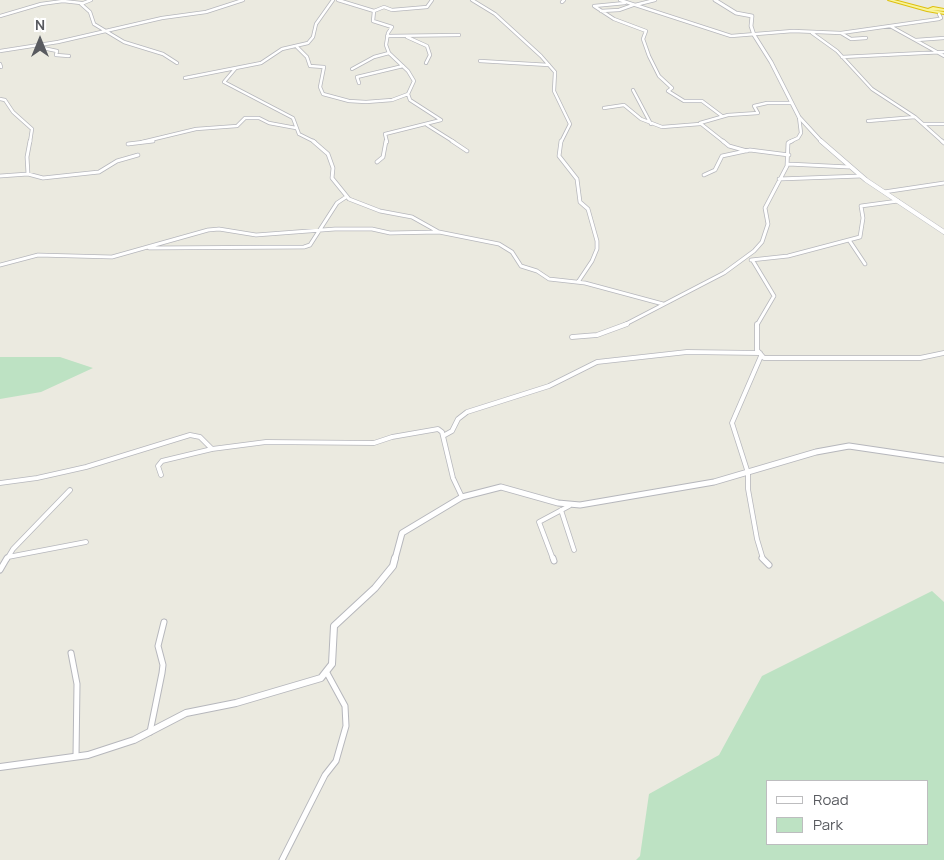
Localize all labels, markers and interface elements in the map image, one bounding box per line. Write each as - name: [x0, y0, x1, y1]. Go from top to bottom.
- north arrow: [15, 15, 65, 65]
- text: N: [35, 15, 45, 34]
- legend: [766, 780, 929, 845]
- text: Road: [813, 789, 849, 810]
- text: Park: [813, 814, 843, 835]

